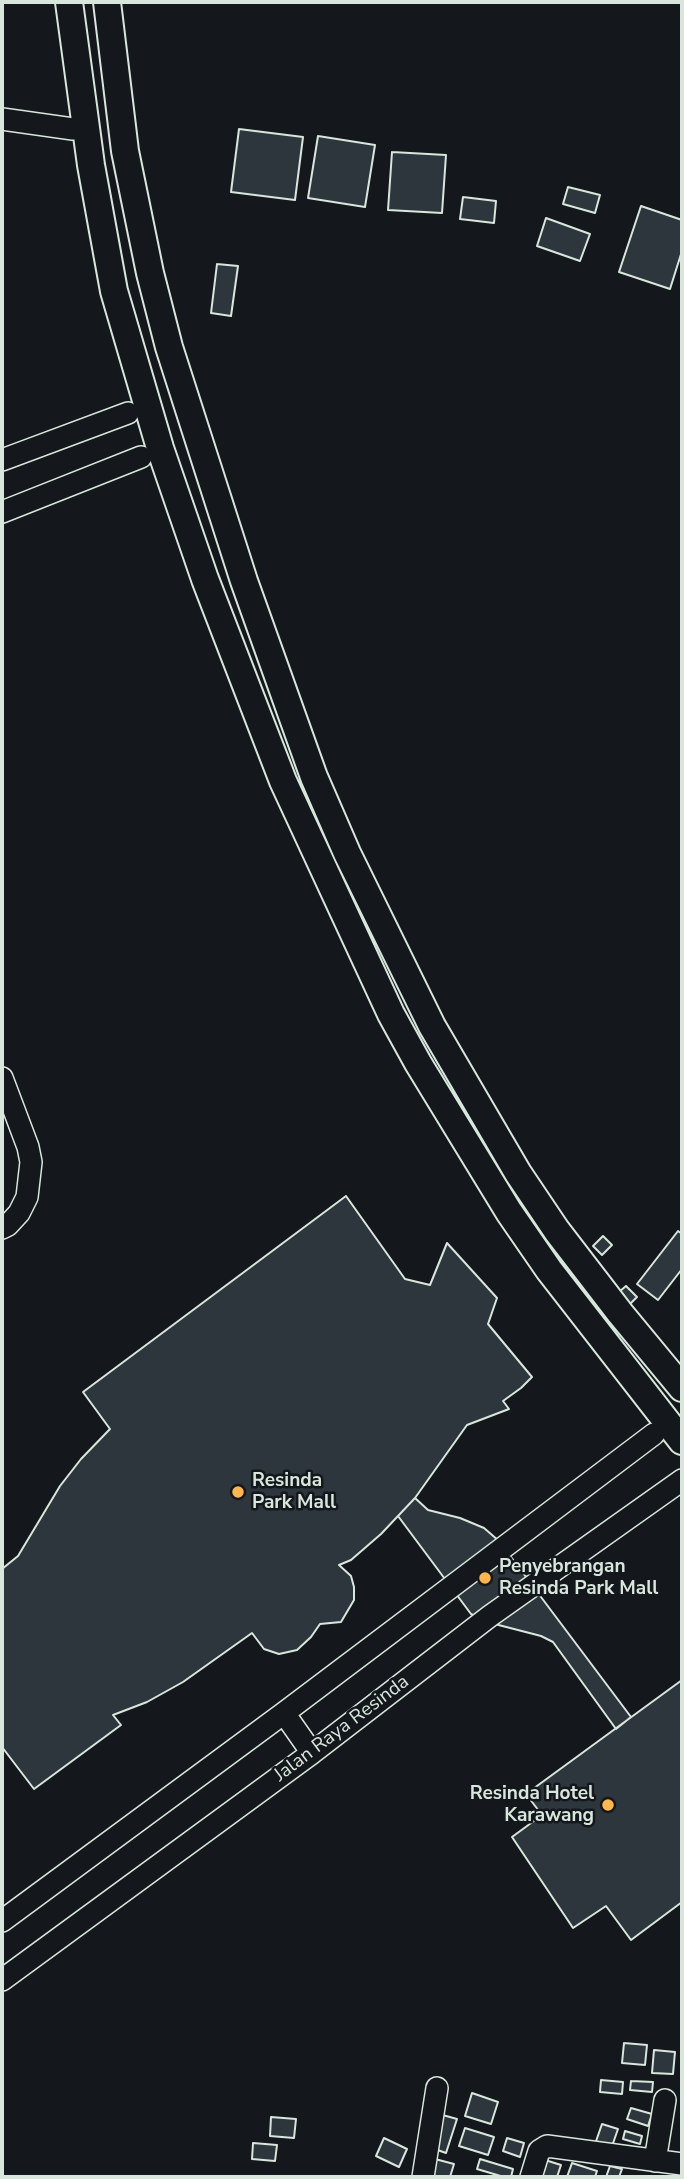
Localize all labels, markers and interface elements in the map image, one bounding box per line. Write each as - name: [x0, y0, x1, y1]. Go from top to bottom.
- place label: Resinda Park Mall: [252, 1470, 336, 1514]
- marker: Resinda Park Mall: [230, 1484, 246, 1500]
- place label: Penyebrangan Resinda Park Mall: [499, 1556, 658, 1600]
- marker: Penyebrangan Resinda Park Mall: [477, 1570, 493, 1586]
- street label: Jalan Raya Resinda: [270, 1671, 414, 1787]
- place label: Resinda Hotel Karawang: [470, 1783, 594, 1827]
- marker: Resinda Hotel Karawang: [600, 1797, 616, 1813]

